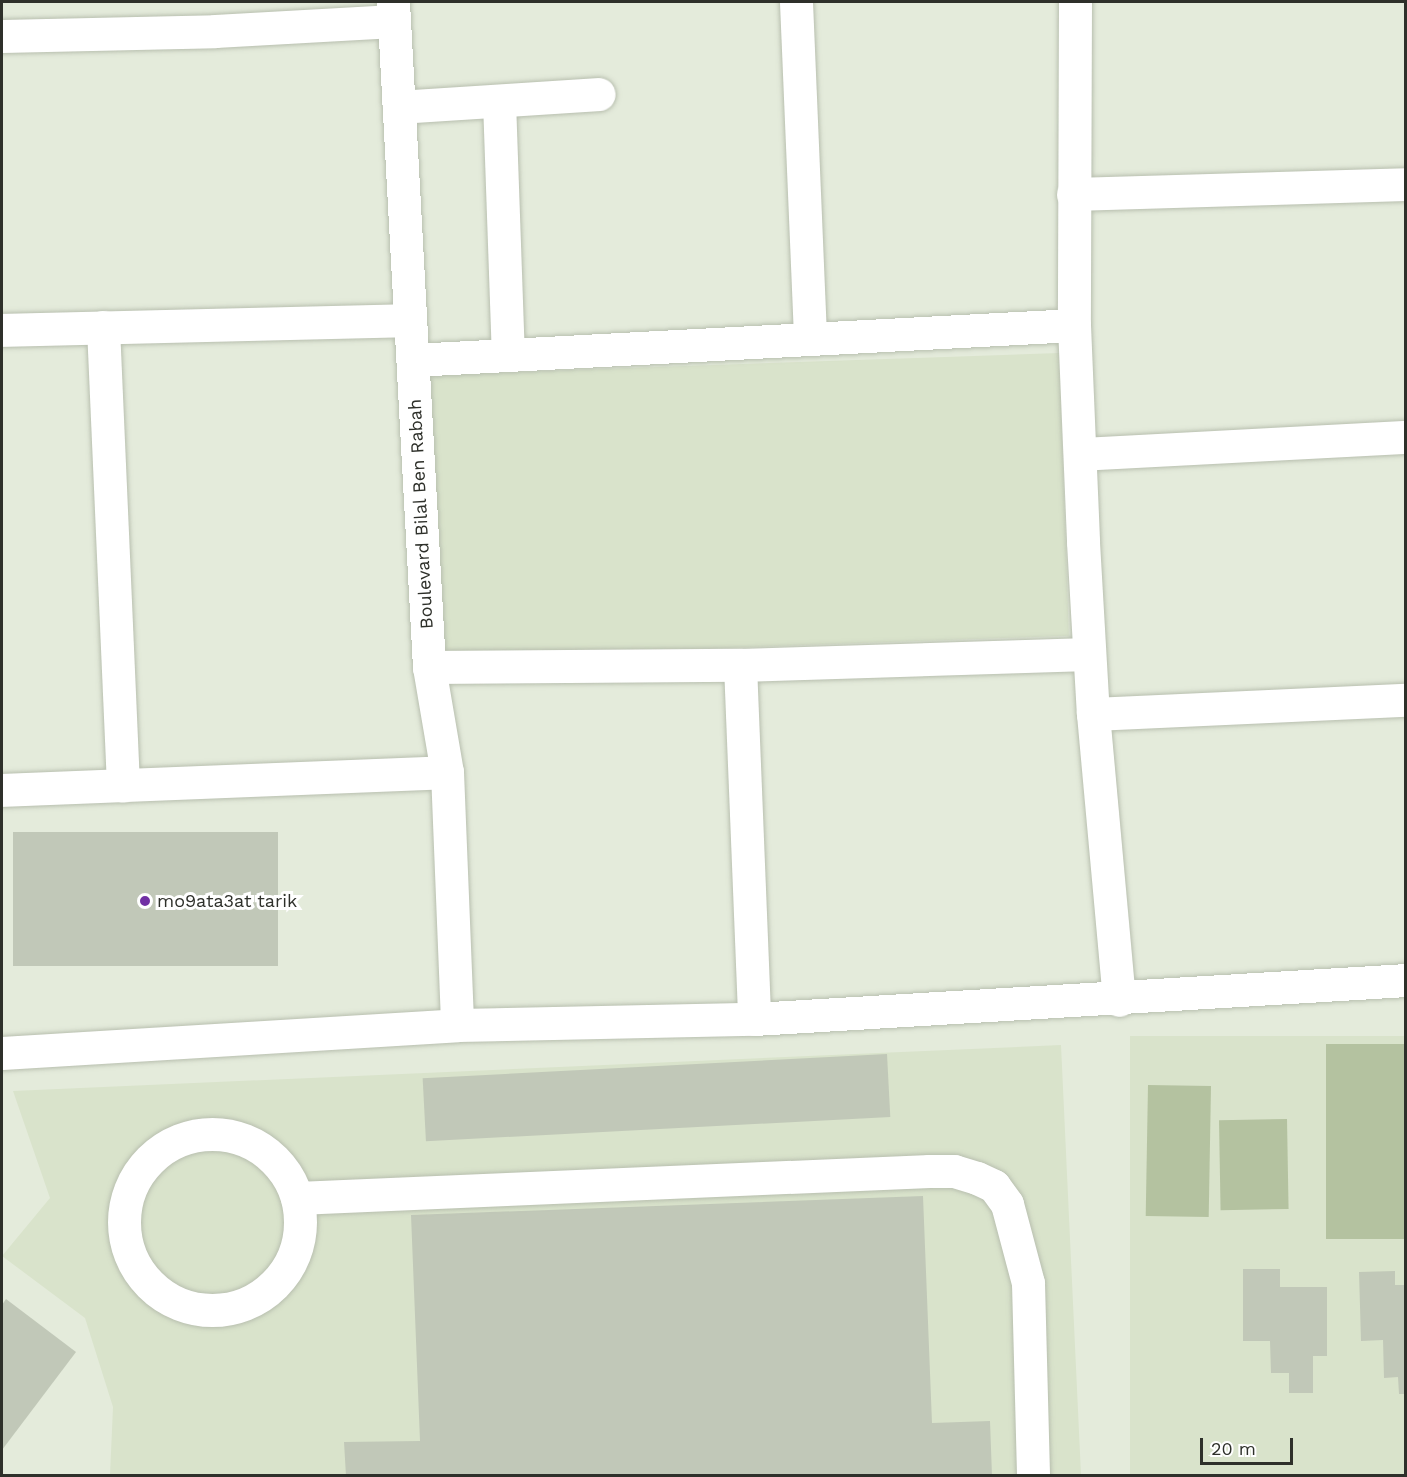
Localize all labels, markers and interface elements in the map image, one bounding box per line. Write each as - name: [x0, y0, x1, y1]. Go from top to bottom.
- street label: Boulevard Bilal Ben Rabah: [404, 398, 438, 630]
- place label: mo9ata3at tarik: [157, 890, 298, 912]
- marker: mo9ata3at tarik: [138, 894, 152, 908]
- scale bar: [1203, 1426, 1296, 1464]
- text: 20 m: [1211, 1438, 1256, 1459]

